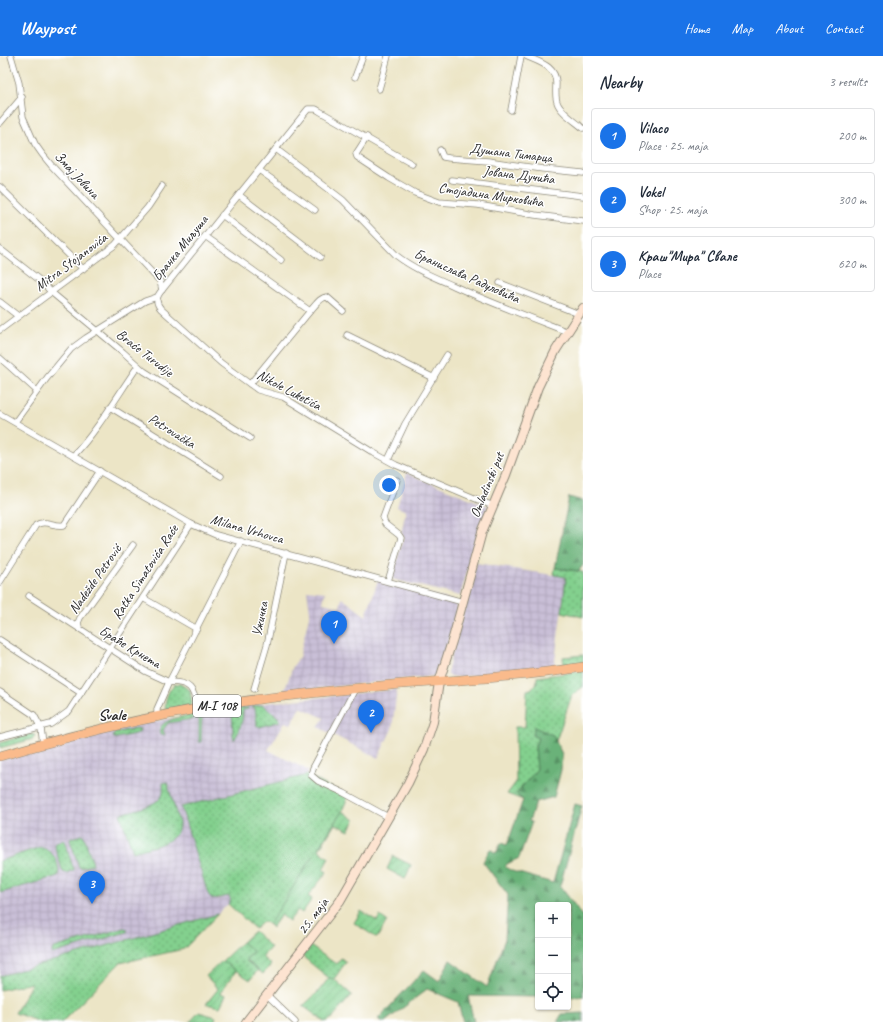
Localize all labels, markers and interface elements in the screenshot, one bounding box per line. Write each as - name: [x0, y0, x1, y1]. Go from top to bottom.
- text: Waypost: [20, 16, 75, 40]
- text: Home: [684, 20, 710, 37]
- text: Map: [732, 20, 753, 37]
- text: About: [775, 20, 803, 37]
- text: Contact: [825, 20, 863, 37]
- text: Nearby: [599, 72, 642, 93]
- text: 3 results: [829, 74, 867, 90]
- text: Vilaco: [638, 119, 668, 138]
- text: 1: [610, 128, 616, 144]
- text: 200 m: [838, 128, 866, 144]
- text: Place · 25. маја: [638, 138, 708, 154]
- street label: Душана Тимарца: [469, 140, 554, 167]
- street label: Змај Јовина: [51, 148, 104, 203]
- street label: Јована Дучића: [482, 162, 556, 188]
- street label: Стојадина Мирковића: [438, 179, 545, 211]
- text: Vokel: [638, 183, 664, 202]
- text: 2: [610, 192, 616, 208]
- text: 300 m: [838, 192, 866, 208]
- text: Shop · 25. маја: [638, 202, 707, 218]
- street label: Бранка Миљуша: [148, 211, 212, 284]
- street label: Mitra Stojanovića: [31, 229, 111, 295]
- street label: Бранислава Радуловића: [412, 245, 523, 307]
- text: Краш"Мира" Свале: [638, 247, 737, 266]
- text: 3: [610, 256, 616, 272]
- text: 620 m: [838, 256, 866, 272]
- text: Place: [638, 266, 661, 282]
- street label: Braće Turudije: [113, 325, 178, 381]
- street label: Nikole Luketića: [254, 366, 325, 414]
- street label: Petrovačka: [145, 410, 199, 452]
- street label: Omladinski put: [466, 449, 508, 520]
- your location: [379, 475, 399, 495]
- street label: Milana Vrhovca: [209, 511, 287, 548]
- street label: Ratka Simatovića Raće: [108, 520, 183, 623]
- street label: Nadežde Petrović: [65, 540, 126, 617]
- street label: Ужичка: [248, 599, 272, 638]
- pin: 1: [321, 611, 347, 644]
- street label: Браће Крнета: [96, 622, 165, 673]
- road number: M-I 108: [193, 695, 241, 717]
- pin: 2: [358, 700, 384, 733]
- district label: Svale: [98, 705, 127, 725]
- pin: 3: [79, 871, 105, 904]
- street label: 25. маја: [294, 894, 333, 938]
- map controls: [535, 902, 571, 1010]
- button: +: [535, 902, 571, 938]
- button: −: [535, 938, 571, 974]
- button: locate: [535, 974, 571, 1010]

